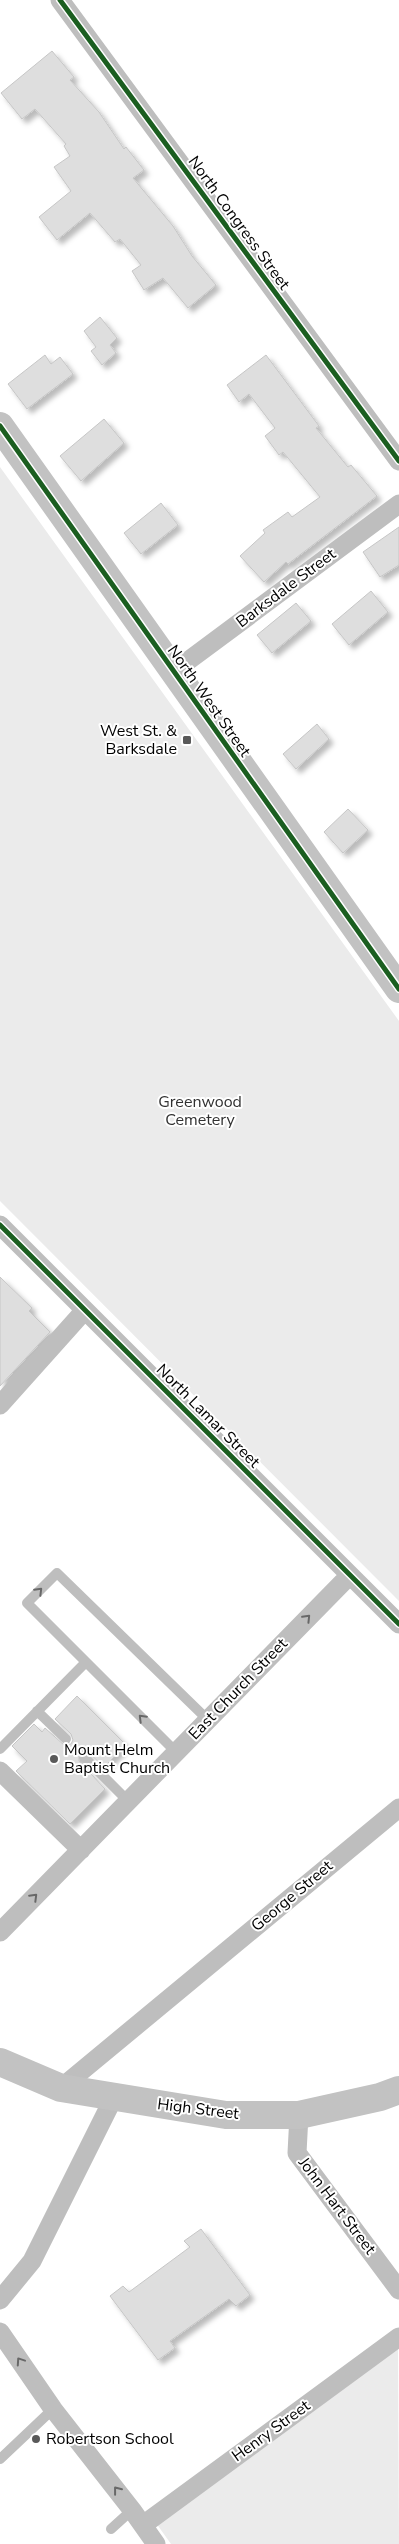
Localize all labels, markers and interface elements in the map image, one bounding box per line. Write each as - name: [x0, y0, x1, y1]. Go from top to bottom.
- street label: North Congress Street: [183, 152, 295, 295]
- street label: Barksdale Street: [232, 543, 341, 633]
- street label: North West Street: [162, 641, 256, 762]
- place label: West St. & Barksdale: [100, 720, 177, 760]
- marker: West St. & Barksdale: [181, 734, 193, 746]
- park label: Greenwood Cemetery: [158, 1091, 242, 1131]
- street label: North Lamar Street: [151, 1359, 265, 1473]
- one-way arrow: [33, 1588, 42, 1597]
- one-way arrow: [301, 1615, 310, 1624]
- street label: East Church Street: [184, 1633, 293, 1745]
- one-way arrow: [139, 1714, 148, 1723]
- place label: Mount Helm Baptist Church: [64, 1739, 170, 1779]
- marker: Mount Helm Baptist Church: [48, 1753, 60, 1765]
- street label: George Street: [247, 1855, 338, 1937]
- one-way arrow: [28, 1894, 37, 1903]
- street label: High Street: [156, 2093, 240, 2125]
- street label: John Hart Street: [293, 2152, 381, 2259]
- one-way arrow: [17, 2357, 26, 2366]
- street label: Henry Street: [227, 2395, 315, 2467]
- place label: Robertson School: [46, 2428, 174, 2450]
- marker: Robertson School: [30, 2433, 42, 2445]
- one-way arrow: [114, 2487, 123, 2496]

